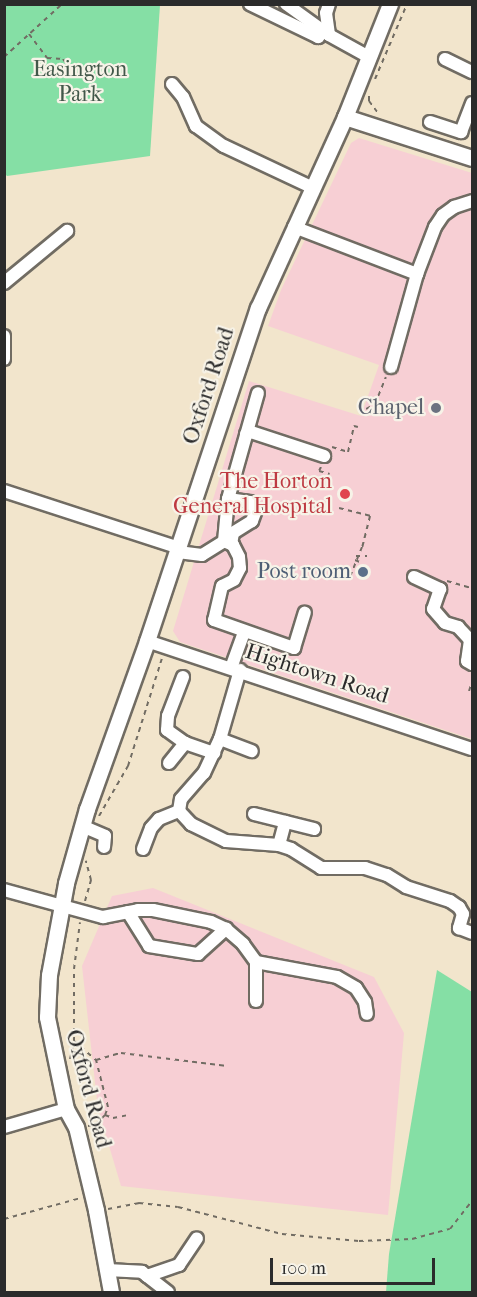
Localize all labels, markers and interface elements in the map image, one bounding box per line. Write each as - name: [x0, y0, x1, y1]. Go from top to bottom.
- park label: Easington Park: [33, 56, 127, 107]
- street label: Oxford Road: [178, 324, 240, 448]
- place label: Chapel: [358, 395, 424, 421]
- marker: Chapel: [429, 401, 443, 415]
- place label: The Horton General Hospital: [173, 468, 332, 520]
- marker: The Horton General Hospital: [336, 485, 354, 503]
- place label: Post room: [257, 559, 351, 585]
- marker: Post room: [356, 565, 370, 579]
- street label: Hightown Road: [242, 638, 392, 710]
- street label: Oxford Road: [60, 1027, 116, 1151]
- scale bar: [273, 1246, 438, 1284]
- text: 100 m: [281, 1258, 326, 1279]

